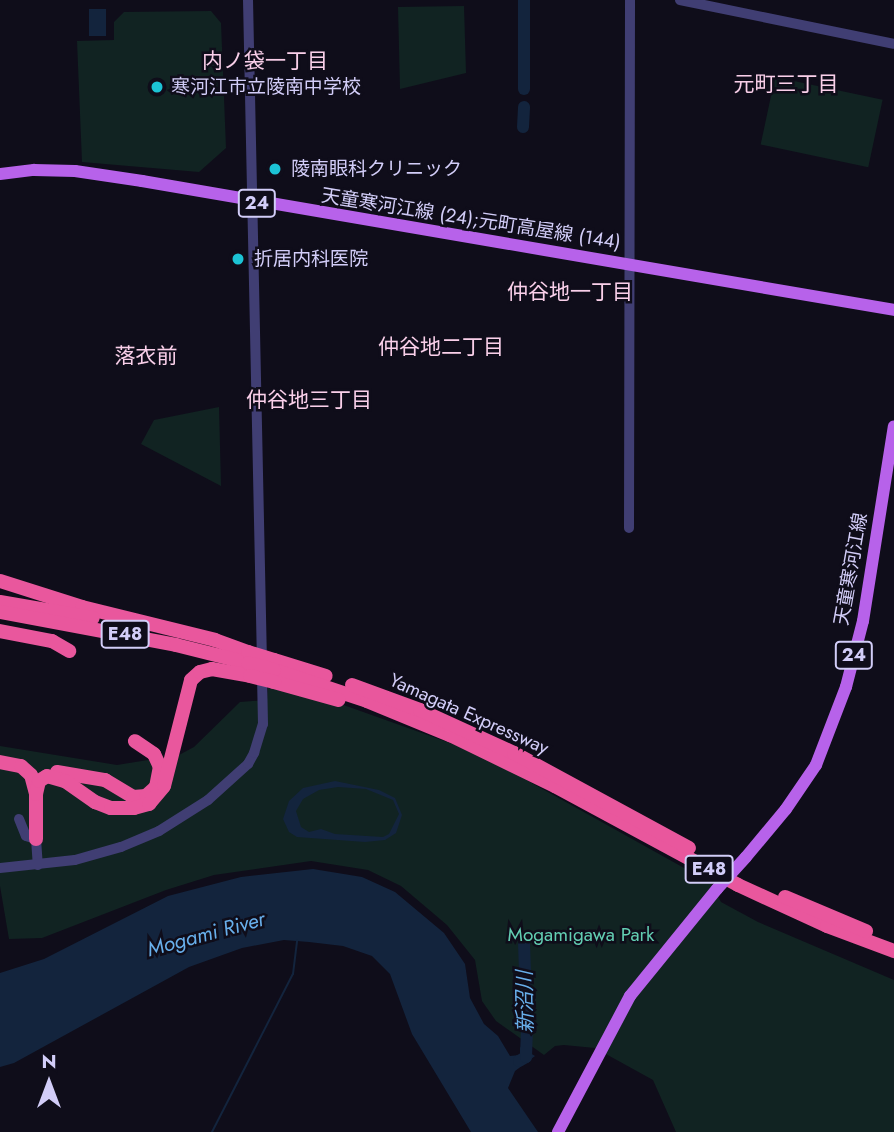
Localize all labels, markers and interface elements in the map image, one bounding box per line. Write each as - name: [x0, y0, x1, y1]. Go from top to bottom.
- district label: 内ノ袋一丁目: [202, 48, 328, 74]
- district label: 元町三丁目: [734, 71, 838, 97]
- place label: 寒河江市立陵南中学校: [171, 76, 361, 98]
- marker: 寒河江市立陵南中学校: [149, 79, 165, 95]
- place label: 陵南眼科クリニック: [291, 158, 462, 180]
- marker: 陵南眼科クリニック: [265, 159, 285, 179]
- street label: 天童寒河江線 (24);元町高屋線 (144): [320, 184, 622, 254]
- road number: 24: [238, 188, 276, 218]
- place label: 折居内科医院: [254, 248, 368, 270]
- marker: 折居内科医院: [228, 249, 248, 269]
- district label: 仲谷地一丁目: [507, 279, 633, 305]
- district label: 仲谷地二丁目: [378, 334, 504, 360]
- district label: 落衣前: [115, 343, 177, 369]
- district label: 仲谷地三丁目: [246, 387, 372, 413]
- street label: 天童寒河江線: [830, 511, 872, 627]
- road number: E48: [100, 620, 150, 648]
- road number: 24: [835, 640, 873, 670]
- street label: Yamagata Expressway: [386, 669, 552, 759]
- road number: E48: [684, 854, 734, 884]
- water label: Mogami River: [144, 906, 268, 962]
- park label: Mogamigawa Park: [508, 924, 654, 946]
- water label: 新沼川: [512, 970, 538, 1034]
- north arrow: [14, 1048, 84, 1118]
- text: N: [41, 1048, 57, 1075]

